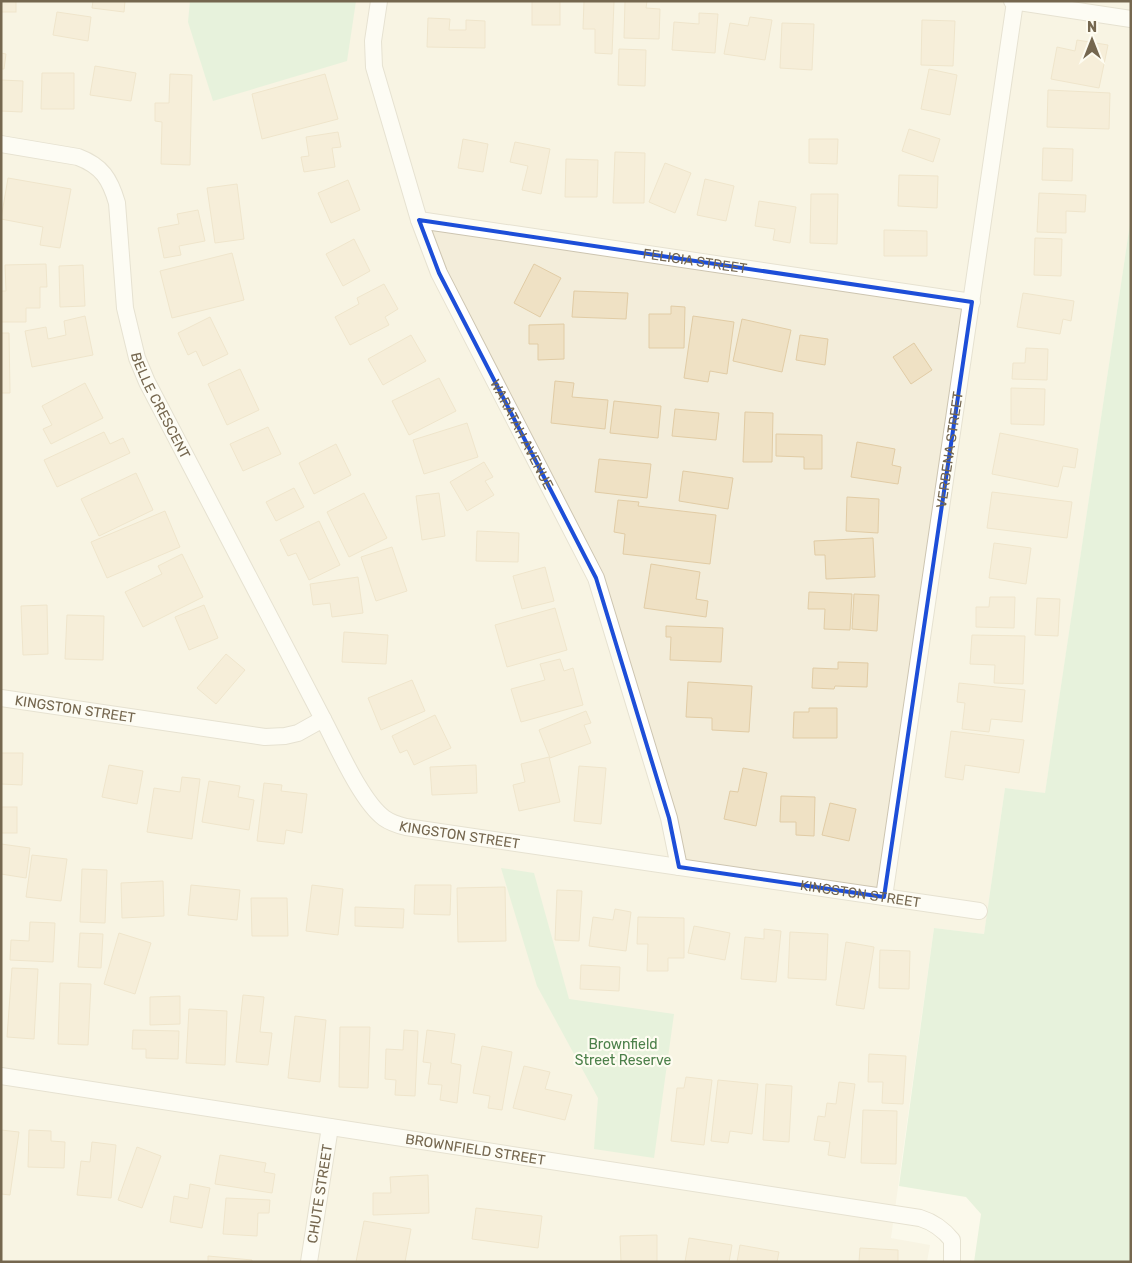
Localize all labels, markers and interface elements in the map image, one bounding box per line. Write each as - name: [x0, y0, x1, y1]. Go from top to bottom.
- north arrow: [1067, 15, 1117, 65]
- text: N: [1087, 19, 1097, 36]
- street label: FELICIA STREET: [642, 245, 748, 277]
- street label: BELLE CRESCENT: [127, 351, 194, 462]
- street label: WARATAH AVENUE: [487, 376, 557, 492]
- street label: VERBENA STREET: [933, 390, 966, 509]
- street label: KINGSTON STREET: [14, 692, 137, 726]
- street label: KINGSTON STREET: [397, 817, 521, 852]
- street label: KINGSTON STREET: [799, 876, 922, 911]
- park label: Brownfield Street Reserve: [575, 1036, 671, 1069]
- street label: BROWNFIELD STREET: [404, 1130, 546, 1168]
- street label: CHUTE STREET: [304, 1143, 336, 1245]

